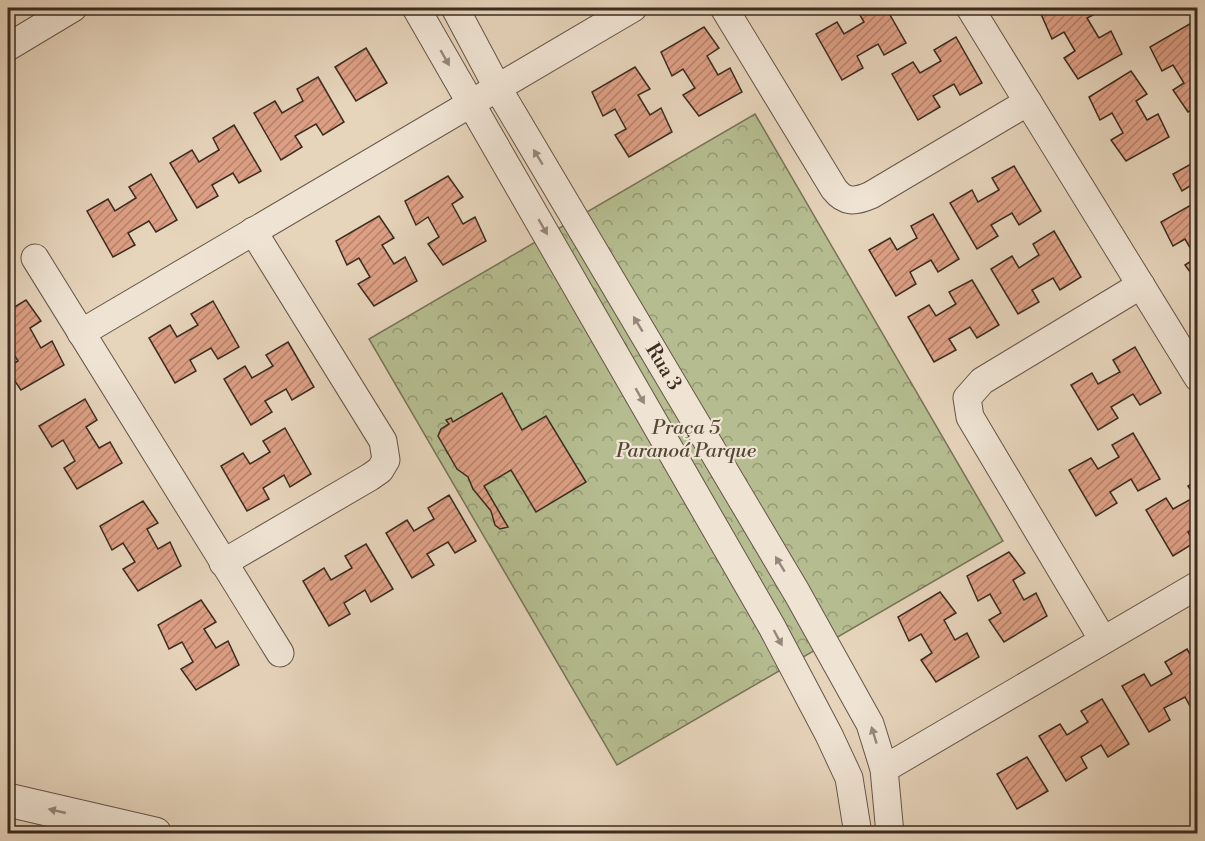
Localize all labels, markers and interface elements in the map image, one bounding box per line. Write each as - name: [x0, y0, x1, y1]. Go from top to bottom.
- one-way arrow: [440, 50, 451, 66]
- one-way arrow: [533, 148, 543, 165]
- one-way arrow: [537, 219, 548, 235]
- one-way arrow: [632, 316, 643, 332]
- street label: Rua 3: [639, 339, 687, 395]
- one-way arrow: [635, 388, 645, 405]
- park label: Praça 5 Paranoá Parque: [615, 416, 757, 464]
- one-way arrow: [775, 555, 785, 572]
- one-way arrow: [773, 630, 783, 647]
- one-way arrow: [869, 726, 878, 744]
- one-way arrow: [48, 806, 66, 816]

